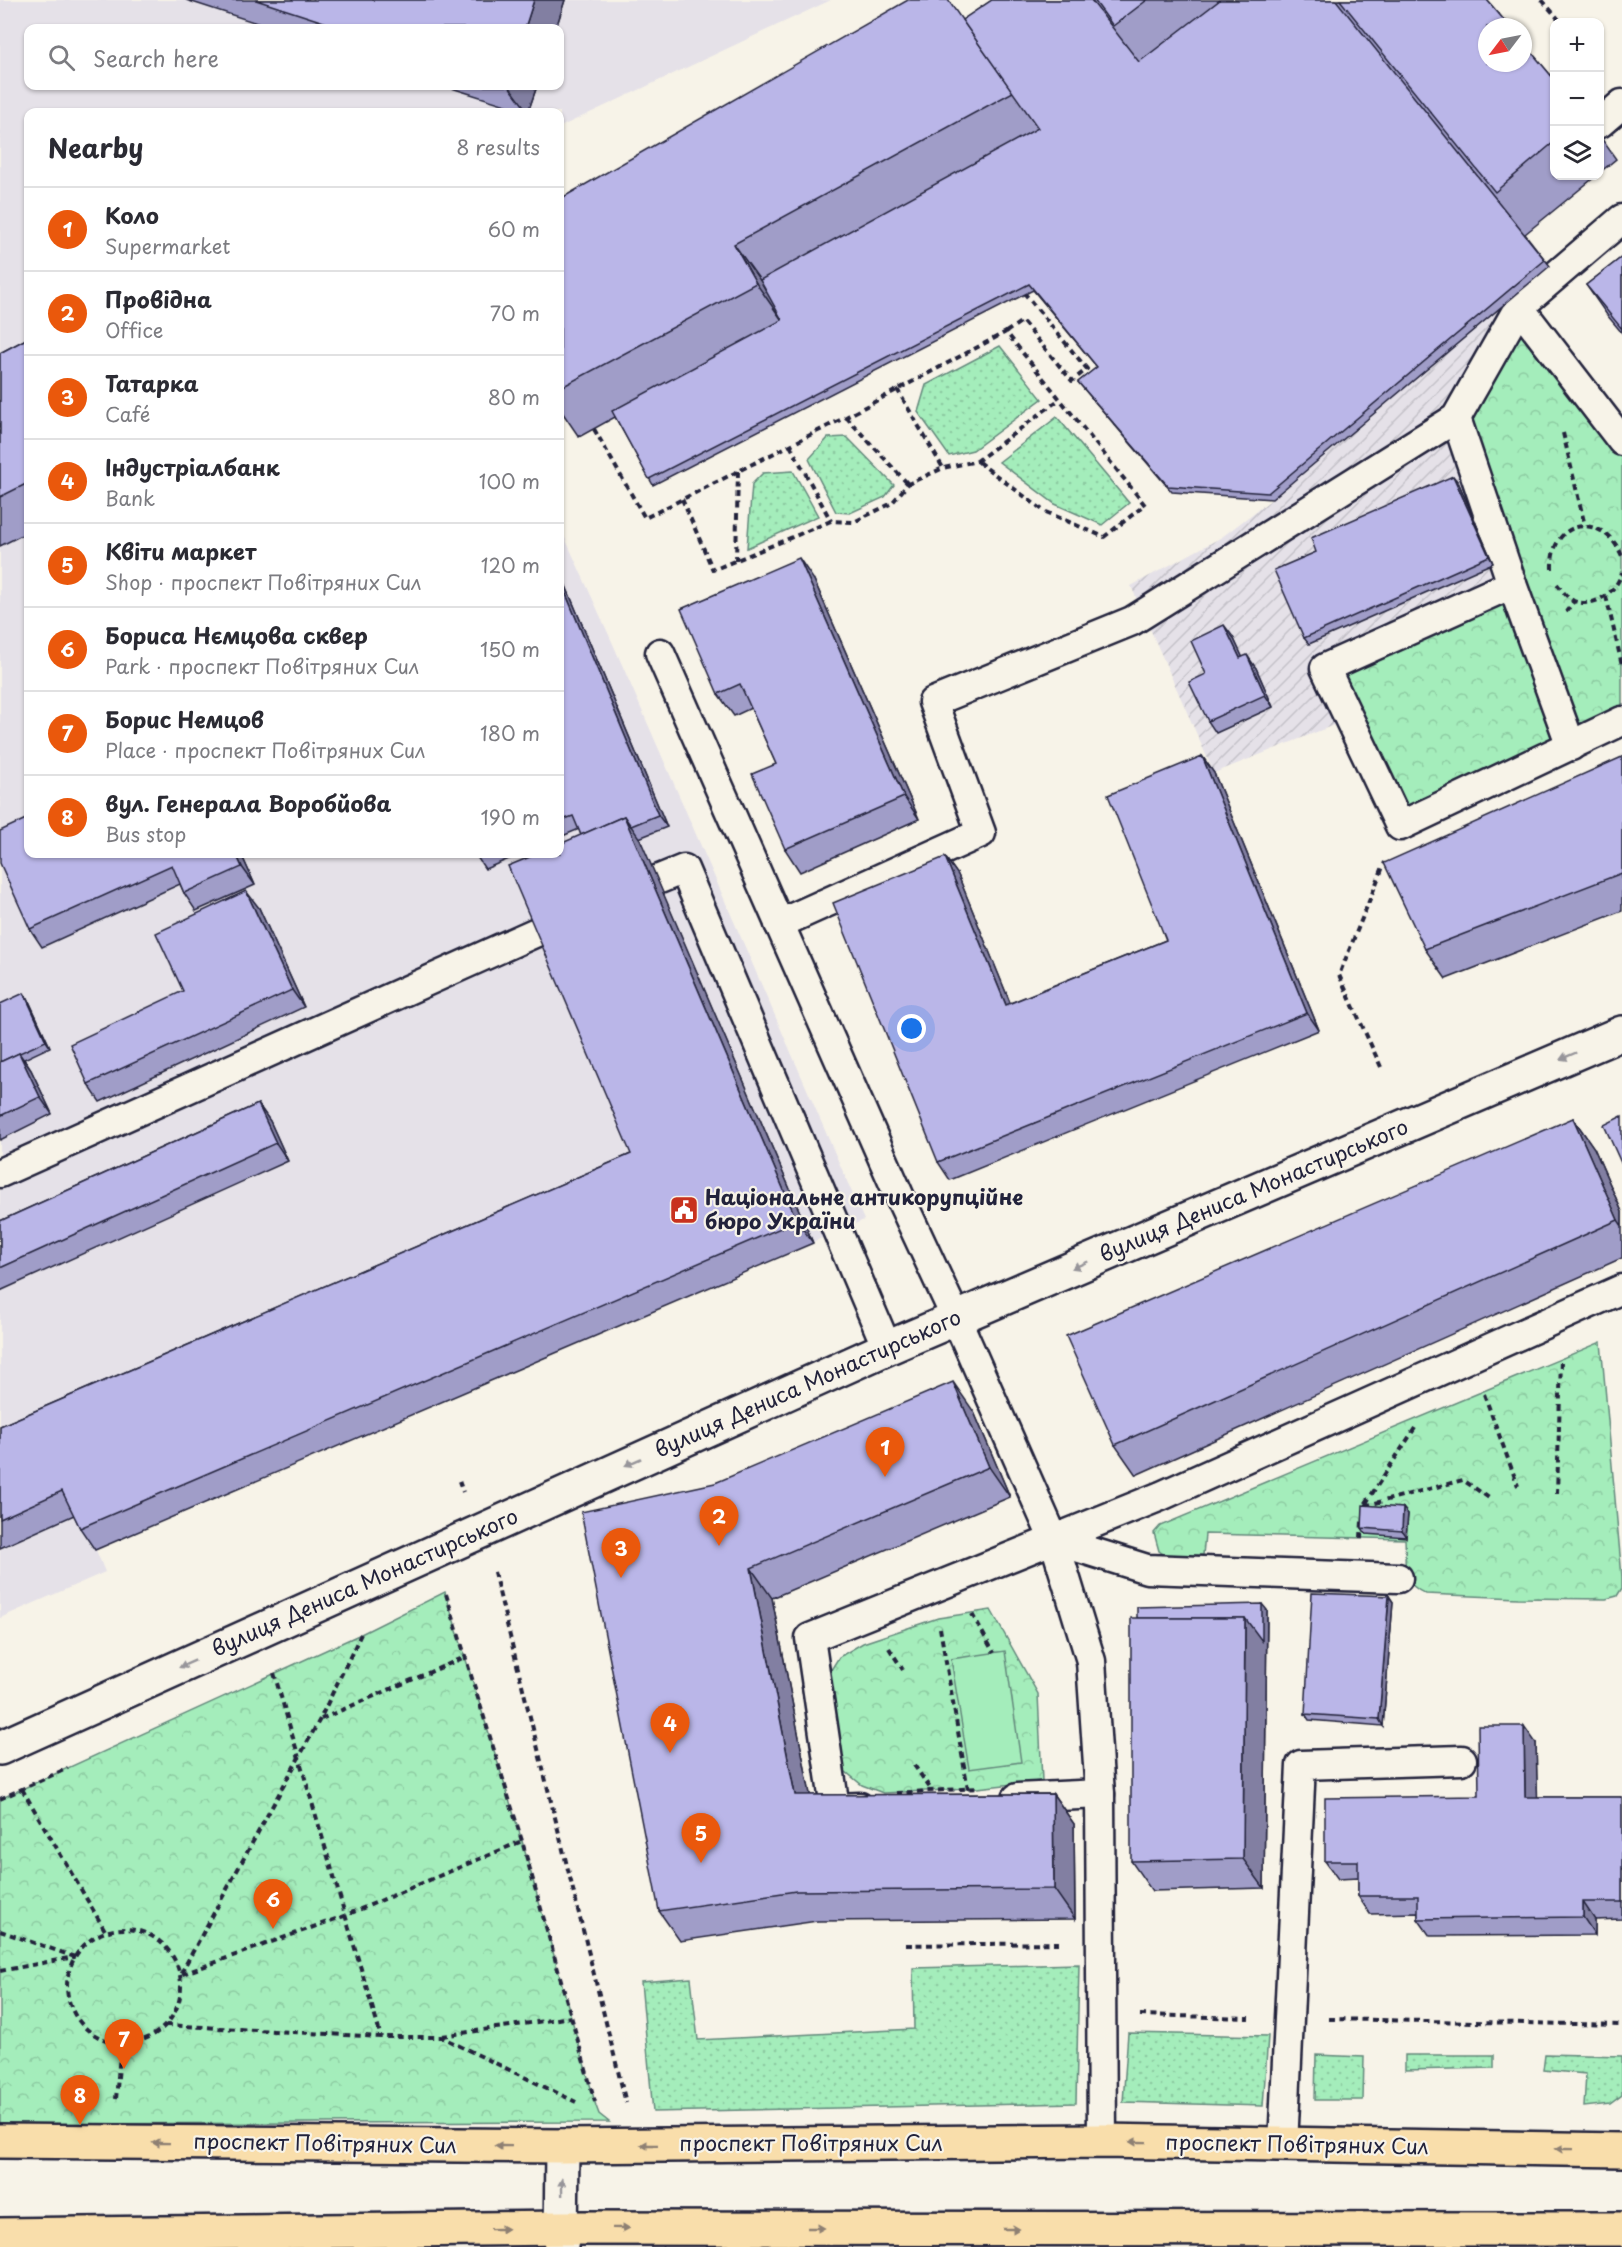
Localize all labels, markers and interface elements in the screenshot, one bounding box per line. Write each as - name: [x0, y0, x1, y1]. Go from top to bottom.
- north arrow: [1478, 18, 1532, 72]
- map controls: [1550, 18, 1604, 180]
- button: +: [1550, 18, 1604, 72]
- search box: [24, 24, 564, 90]
- icon: search: [45, 41, 78, 74]
- text: Search here: [93, 41, 219, 74]
- button: −: [1550, 72, 1604, 126]
- button: layers: [1550, 126, 1604, 180]
- text: Nearby: [48, 128, 143, 167]
- text: 8 results: [456, 132, 540, 162]
- text: Коло: [105, 198, 159, 231]
- text: 1: [63, 214, 72, 244]
- text: 60 m: [488, 214, 540, 244]
- text: Supermarket: [105, 231, 231, 261]
- text: Провідна: [105, 282, 212, 315]
- text: 2: [60, 298, 75, 328]
- text: 70 m: [490, 298, 540, 328]
- text: Office: [105, 315, 163, 345]
- text: Татарка: [105, 366, 199, 399]
- text: 3: [61, 382, 74, 412]
- text: 80 m: [488, 382, 540, 412]
- text: Café: [105, 399, 150, 429]
- text: Індустріалбанк: [105, 450, 280, 483]
- text: 4: [61, 466, 74, 496]
- text: 100 m: [479, 466, 540, 496]
- text: Bank: [105, 483, 155, 513]
- text: Квіти маркет: [105, 534, 256, 567]
- text: 5: [61, 550, 74, 580]
- text: 120 m: [481, 550, 540, 580]
- text: Shop · проспект Повітряних Сил: [105, 567, 421, 597]
- text: Бориса Нємцова сквер: [105, 618, 368, 651]
- text: 6: [60, 634, 75, 664]
- text: 150 m: [480, 634, 540, 664]
- text: Park · проспект Повітряних Сил: [105, 651, 419, 681]
- text: Борис Немцов: [105, 702, 264, 735]
- text: 7: [62, 718, 73, 748]
- text: 180 m: [480, 718, 540, 748]
- text: Place · проспект Повітряних Сил: [105, 735, 425, 765]
- text: вул. Генерала Воробйова: [105, 786, 391, 819]
- text: 8: [61, 802, 74, 832]
- text: 190 m: [481, 802, 540, 832]
- text: Bus stop: [105, 819, 186, 849]
- your location: [897, 1014, 926, 1043]
- one-way arrow: [1559, 1051, 1577, 1061]
- street label: вулиця Дениса Монастирського: [1094, 1109, 1413, 1269]
- place label: Національне антикорупційне бюро України: [705, 1180, 1023, 1236]
- public building icon: Національне антикорупційне бюро України: [668, 1194, 700, 1226]
- one-way arrow: [1071, 1261, 1089, 1270]
- street label: вулиця Дениса Монастирського: [649, 1300, 966, 1464]
- pin: 1: [866, 1428, 904, 1477]
- one-way arrow: [624, 1458, 641, 1467]
- pin: 2: [700, 1496, 738, 1546]
- street label: вулиця Дениса Монастирського: [206, 1499, 523, 1663]
- pin: 3: [602, 1528, 640, 1578]
- one-way arrow: [178, 1659, 195, 1668]
- pin: 4: [650, 1704, 690, 1753]
- pin: 5: [682, 1814, 720, 1863]
- pin: 6: [254, 1880, 292, 1929]
- pin: 7: [104, 2020, 144, 2069]
- pin: 8: [60, 2076, 100, 2125]
- street label: проспект Повітряних Сил: [193, 2124, 457, 2160]
- street label: проспект Повітряних Сил: [1165, 2125, 1429, 2161]
- street label: проспект Повітряних Сил: [679, 2126, 943, 2158]
- one-way arrow: [1128, 2137, 1147, 2147]
- one-way arrow: [152, 2138, 171, 2148]
- one-way arrow: [639, 2140, 658, 2150]
- one-way arrow: [494, 2141, 513, 2151]
- one-way arrow: [1554, 2145, 1573, 2154]
- one-way arrow: [557, 2178, 567, 2197]
- one-way arrow: [490, 2224, 509, 2233]
- one-way arrow: [611, 2224, 630, 2233]
- one-way arrow: [806, 2224, 825, 2233]
- one-way arrow: [1001, 2224, 1020, 2234]

